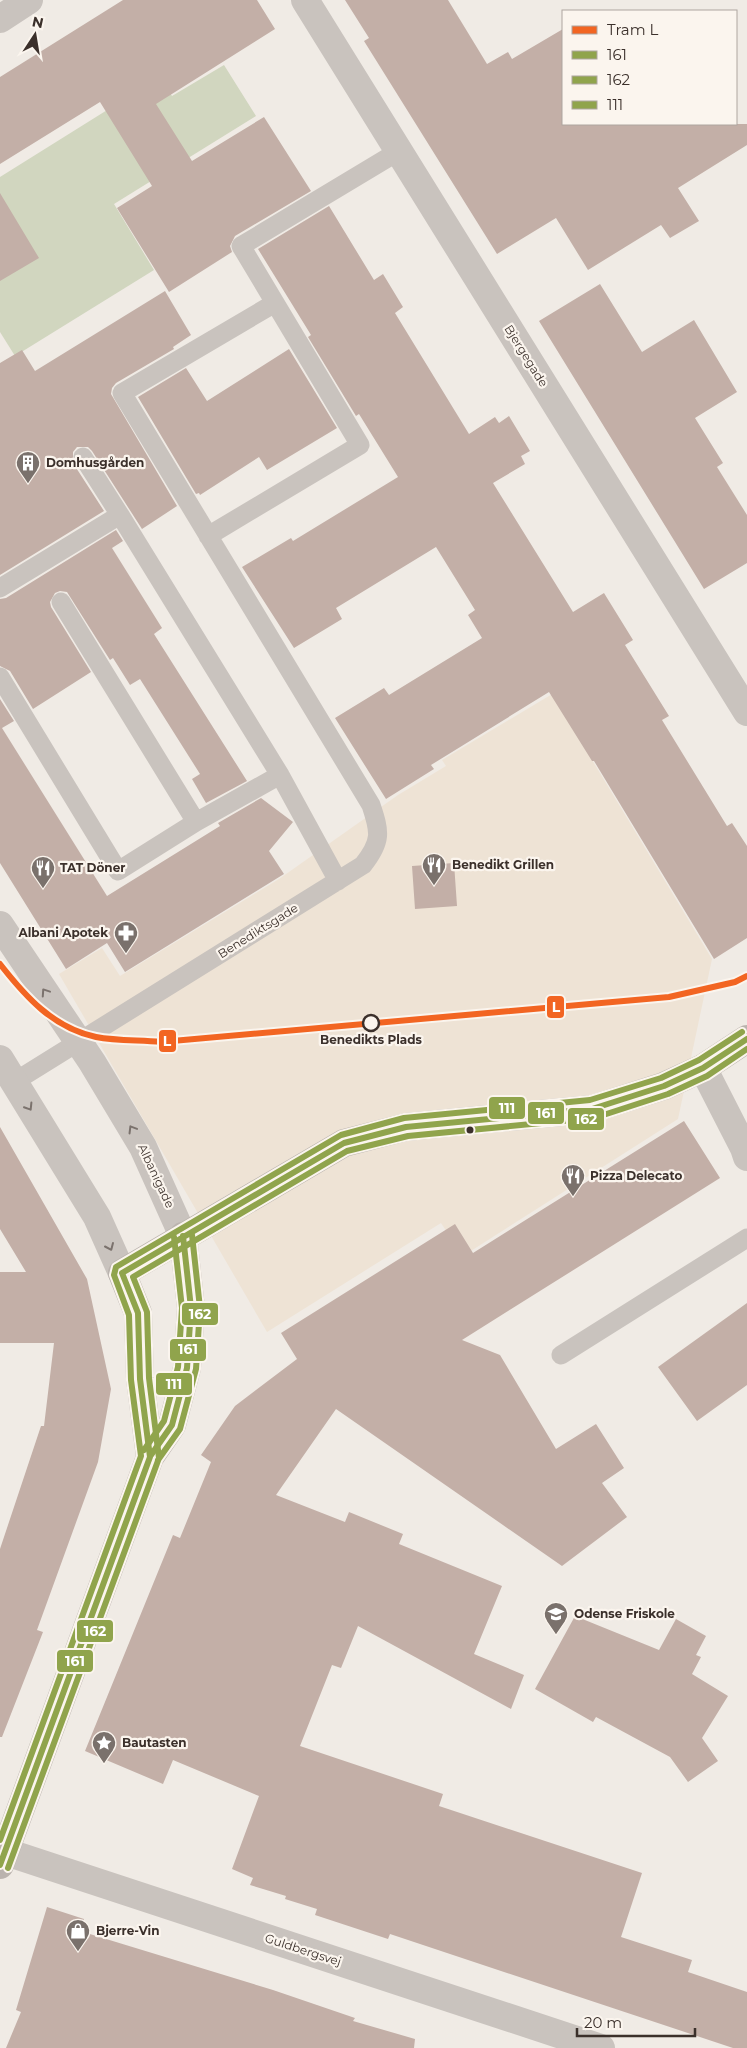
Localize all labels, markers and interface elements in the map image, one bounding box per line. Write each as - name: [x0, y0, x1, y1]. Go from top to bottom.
- north arrow: [10, 10, 60, 60]
- legend: [562, 10, 737, 125]
- text: N: [30, 12, 45, 32]
- text: Tram L: [607, 20, 659, 39]
- text: 161: [607, 45, 627, 64]
- text: 162: [607, 70, 630, 89]
- text: 111: [607, 95, 623, 114]
- street label: Bjergegade: [501, 322, 551, 390]
- building icon: Domhusgården: [15, 450, 41, 484]
- place label: Domhusgården: [46, 455, 144, 470]
- restaurant icon: Benedikt Grillen: [421, 852, 447, 886]
- restaurant icon: TAT Döner: [30, 855, 56, 889]
- place label: Benedikt Grillen: [452, 857, 554, 872]
- place label: TAT Döner: [60, 860, 125, 875]
- street label: Benediktsgade: [215, 900, 301, 961]
- pharmacy icon: Albani Apotek: [113, 920, 139, 954]
- place label: Albani Apotek: [18, 925, 108, 940]
- one-way arrow: [42, 988, 51, 998]
- line badge: L: [546, 995, 565, 1019]
- text: L: [552, 998, 561, 1016]
- marker: Benedikts Plads: [362, 1014, 380, 1032]
- line badge: L: [158, 1029, 177, 1053]
- text: L: [163, 1032, 172, 1050]
- place label: Benedikts Plads: [320, 1032, 423, 1047]
- line badge: 111: [488, 1096, 526, 1120]
- text: 111: [499, 1099, 515, 1117]
- one-way arrow: [23, 1101, 33, 1110]
- line badge: 161: [527, 1101, 565, 1125]
- text: 161: [536, 1104, 556, 1122]
- line badge: 162: [567, 1107, 605, 1131]
- text: 162: [575, 1110, 597, 1128]
- one-way arrow: [129, 1125, 139, 1134]
- unlabelled marker: [465, 1125, 475, 1135]
- street label: Albanigade: [135, 1141, 178, 1210]
- restaurant icon: Pizza Delecato: [560, 1163, 586, 1197]
- place label: Pizza Delecato: [590, 1168, 682, 1183]
- one-way arrow: [104, 1242, 115, 1251]
- line badge: 162: [181, 1302, 219, 1326]
- text: 162: [189, 1305, 211, 1323]
- line badge: 161: [169, 1338, 207, 1362]
- text: 161: [178, 1340, 198, 1358]
- line badge: 111: [155, 1372, 193, 1396]
- text: 111: [166, 1375, 182, 1393]
- school or university icon: Odense Friskole: [543, 1601, 569, 1635]
- place label: Odense Friskole: [574, 1606, 675, 1621]
- line badge: 162: [76, 1619, 114, 1643]
- text: 162: [84, 1622, 106, 1640]
- line badge: 161: [56, 1649, 94, 1673]
- text: 161: [65, 1652, 85, 1670]
- place icon: Bautasten: [91, 1730, 117, 1764]
- place label: Bautasten: [122, 1735, 187, 1750]
- shop icon: Bjerre-Vin: [65, 1918, 91, 1952]
- place label: Bjerre-Vin: [96, 1923, 159, 1938]
- street label: Guldbergsvej: [263, 1930, 343, 1969]
- scale bar: [577, 2006, 694, 2038]
- text: 20 m: [584, 2013, 622, 2032]

